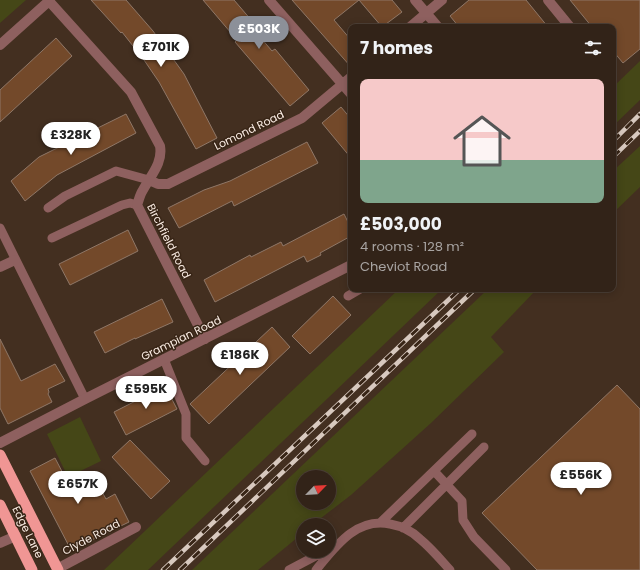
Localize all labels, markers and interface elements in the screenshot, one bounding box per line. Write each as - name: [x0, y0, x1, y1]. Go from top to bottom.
- pin: £503K: [231, 16, 287, 50]
- text: £503K: [238, 19, 280, 38]
- pin: £701K: [133, 34, 189, 68]
- text: 7 homes: [360, 36, 433, 60]
- text: £701K: [142, 37, 180, 56]
- icon: filters: [582, 37, 604, 59]
- icon: home: [446, 105, 518, 177]
- street label: Lomond Road: [211, 106, 287, 154]
- pin: £328K: [43, 122, 99, 156]
- text: £328K: [50, 125, 92, 144]
- street label: Birchfield Road: [143, 201, 195, 281]
- text: £503,000: [360, 212, 442, 236]
- text: 4 rooms · 128 m²: [360, 237, 464, 256]
- text: Cheviot Road: [360, 257, 447, 276]
- street label: Grampian Road: [138, 312, 224, 364]
- pin: £186K: [212, 342, 268, 376]
- text: £186K: [220, 345, 260, 364]
- pin: £595K: [118, 376, 174, 410]
- text: £595K: [125, 379, 167, 398]
- pin: £556K: [553, 462, 609, 496]
- text: £556K: [560, 465, 602, 484]
- north arrow: [296, 470, 336, 510]
- map controls: [296, 470, 336, 558]
- pin: £657K: [50, 471, 106, 505]
- text: £657K: [57, 474, 99, 493]
- street label: Edge Lane: [8, 503, 48, 561]
- street label: Clyde Road: [59, 515, 123, 559]
- button: layers: [296, 518, 336, 558]

